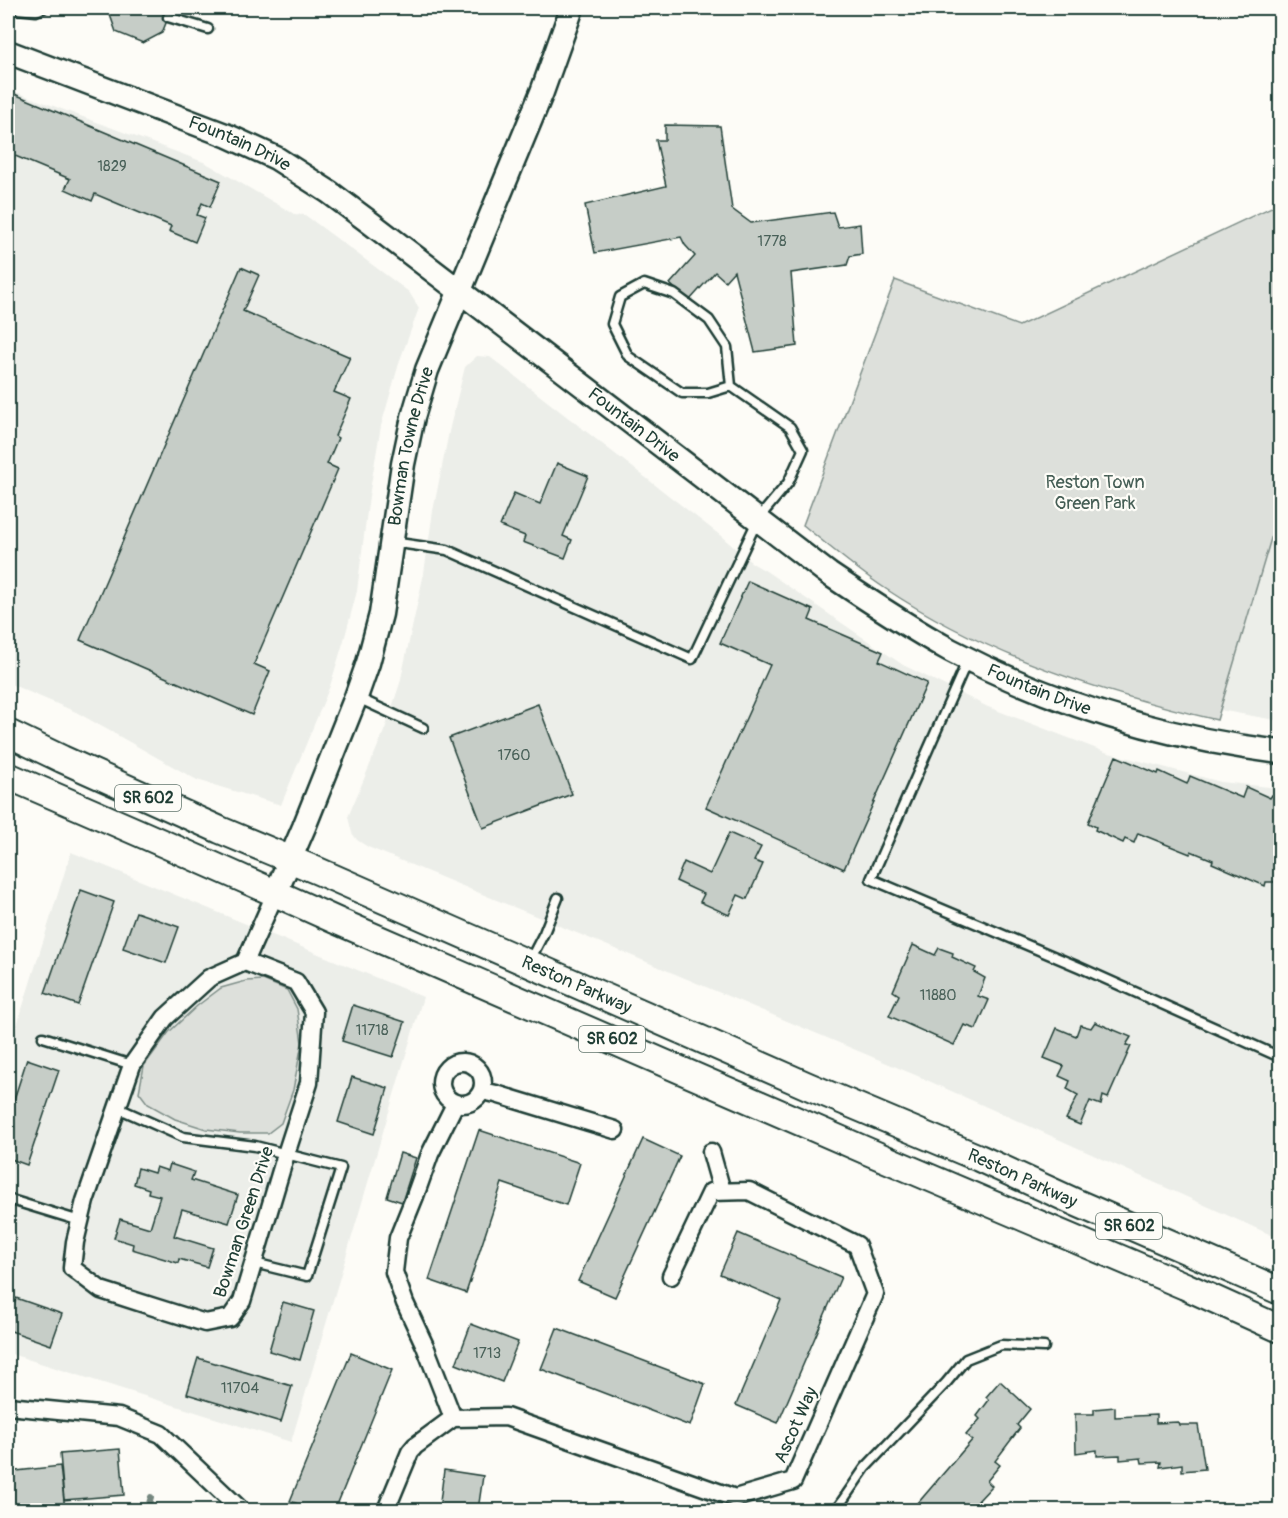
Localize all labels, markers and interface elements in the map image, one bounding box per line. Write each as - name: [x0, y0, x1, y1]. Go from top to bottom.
- street label: Fountain Drive: [185, 110, 296, 176]
- house number: 1829: [97, 157, 127, 176]
- house number: 1778: [757, 232, 787, 251]
- street label: Bowman Towne Drive: [383, 364, 439, 527]
- street label: Fountain Drive: [583, 382, 685, 467]
- park label: Reston Town Green Park: [1045, 471, 1145, 515]
- street label: Fountain Drive: [983, 658, 1094, 720]
- house number: 1760: [498, 746, 530, 765]
- road number: SR 602: [115, 785, 181, 811]
- street label: Reston Parkway: [518, 950, 636, 1019]
- house number: 11880: [919, 986, 957, 1005]
- house number: 11718: [355, 1021, 389, 1040]
- road number: SR 602: [579, 1026, 645, 1052]
- street label: Bowman Green Drive: [209, 1143, 279, 1301]
- street label: Reston Parkway: [964, 1143, 1081, 1213]
- road number: SR 602: [1096, 1213, 1162, 1239]
- house number: 1713: [473, 1344, 501, 1363]
- house number: 11704: [221, 1379, 260, 1398]
- street label: Ascot Way: [769, 1383, 823, 1467]

